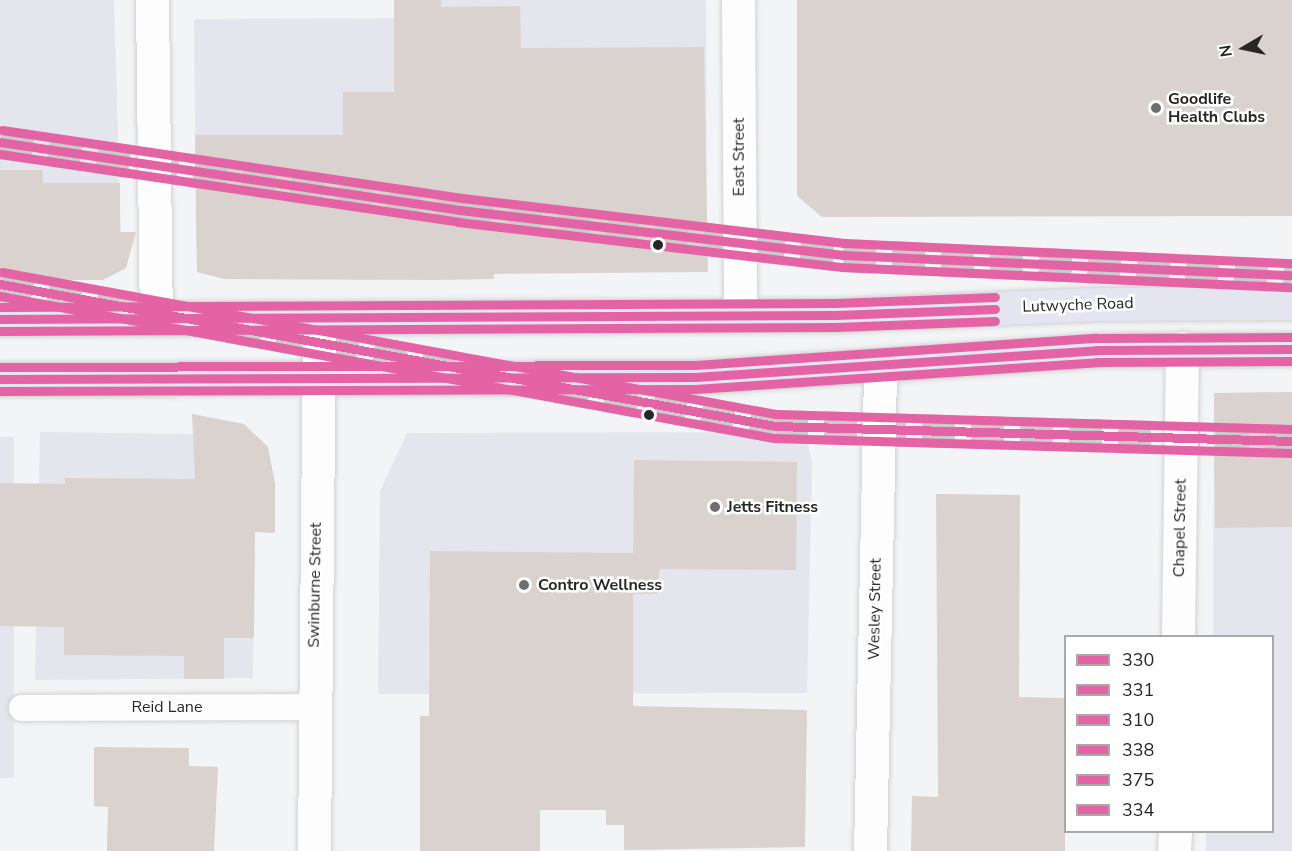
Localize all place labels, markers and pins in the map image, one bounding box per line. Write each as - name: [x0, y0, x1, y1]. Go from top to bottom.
- place label: Goodlife Health Clubs: [1168, 89, 1265, 127]
- marker: Goodlife Health Clubs: [1149, 101, 1163, 115]
- unlabelled marker: [652, 239, 664, 251]
- unlabelled marker: [643, 409, 655, 421]
- place label: Jetts Fitness: [727, 497, 818, 517]
- marker: Jetts Fitness: [708, 500, 722, 514]
- place label: Contro Wellness: [538, 575, 662, 595]
- marker: Contro Wellness: [515, 576, 533, 594]

